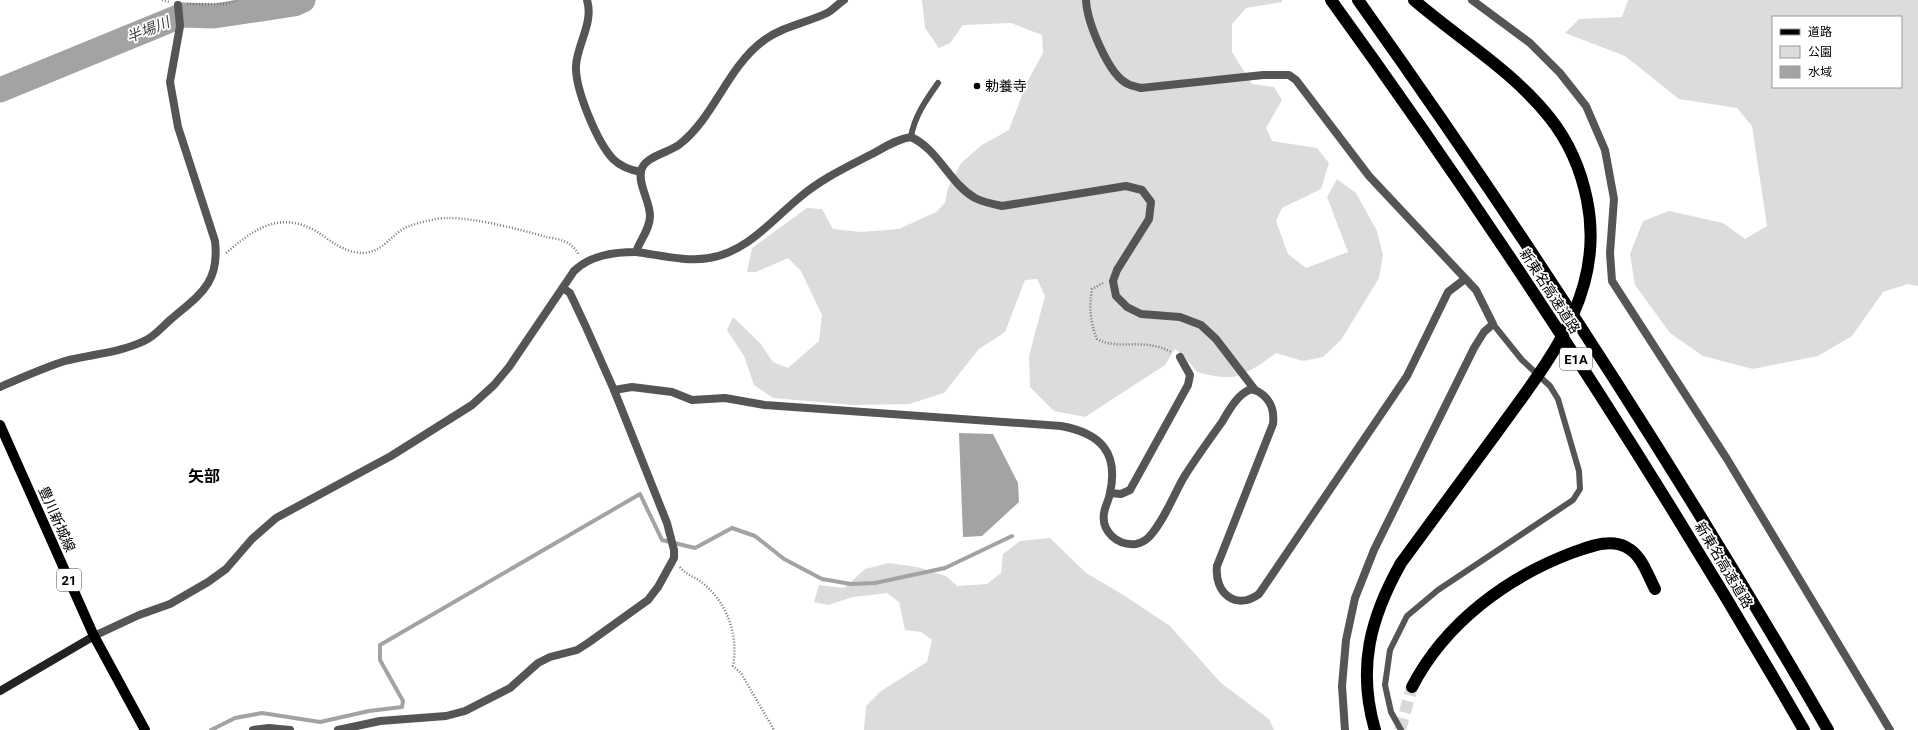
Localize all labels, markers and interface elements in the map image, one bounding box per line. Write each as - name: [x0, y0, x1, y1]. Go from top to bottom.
- water label: 半場川: [124, 12, 174, 47]
- legend: [1772, 16, 1902, 88]
- text: 道路: [1808, 25, 1832, 39]
- text: 公園: [1808, 45, 1832, 59]
- text: 水域: [1808, 65, 1832, 79]
- place label: 勅養寺: [985, 78, 1027, 94]
- marker: 勅養寺: [972, 81, 982, 91]
- street label: 新東名高速道路: [1517, 246, 1583, 336]
- road number: E1A: [1560, 348, 1592, 370]
- district label: 矢部: [188, 467, 220, 486]
- street label: 豊川新城線: [35, 484, 79, 554]
- street label: 新東名高速道路: [1692, 519, 1756, 611]
- road number: 21: [57, 569, 81, 591]

